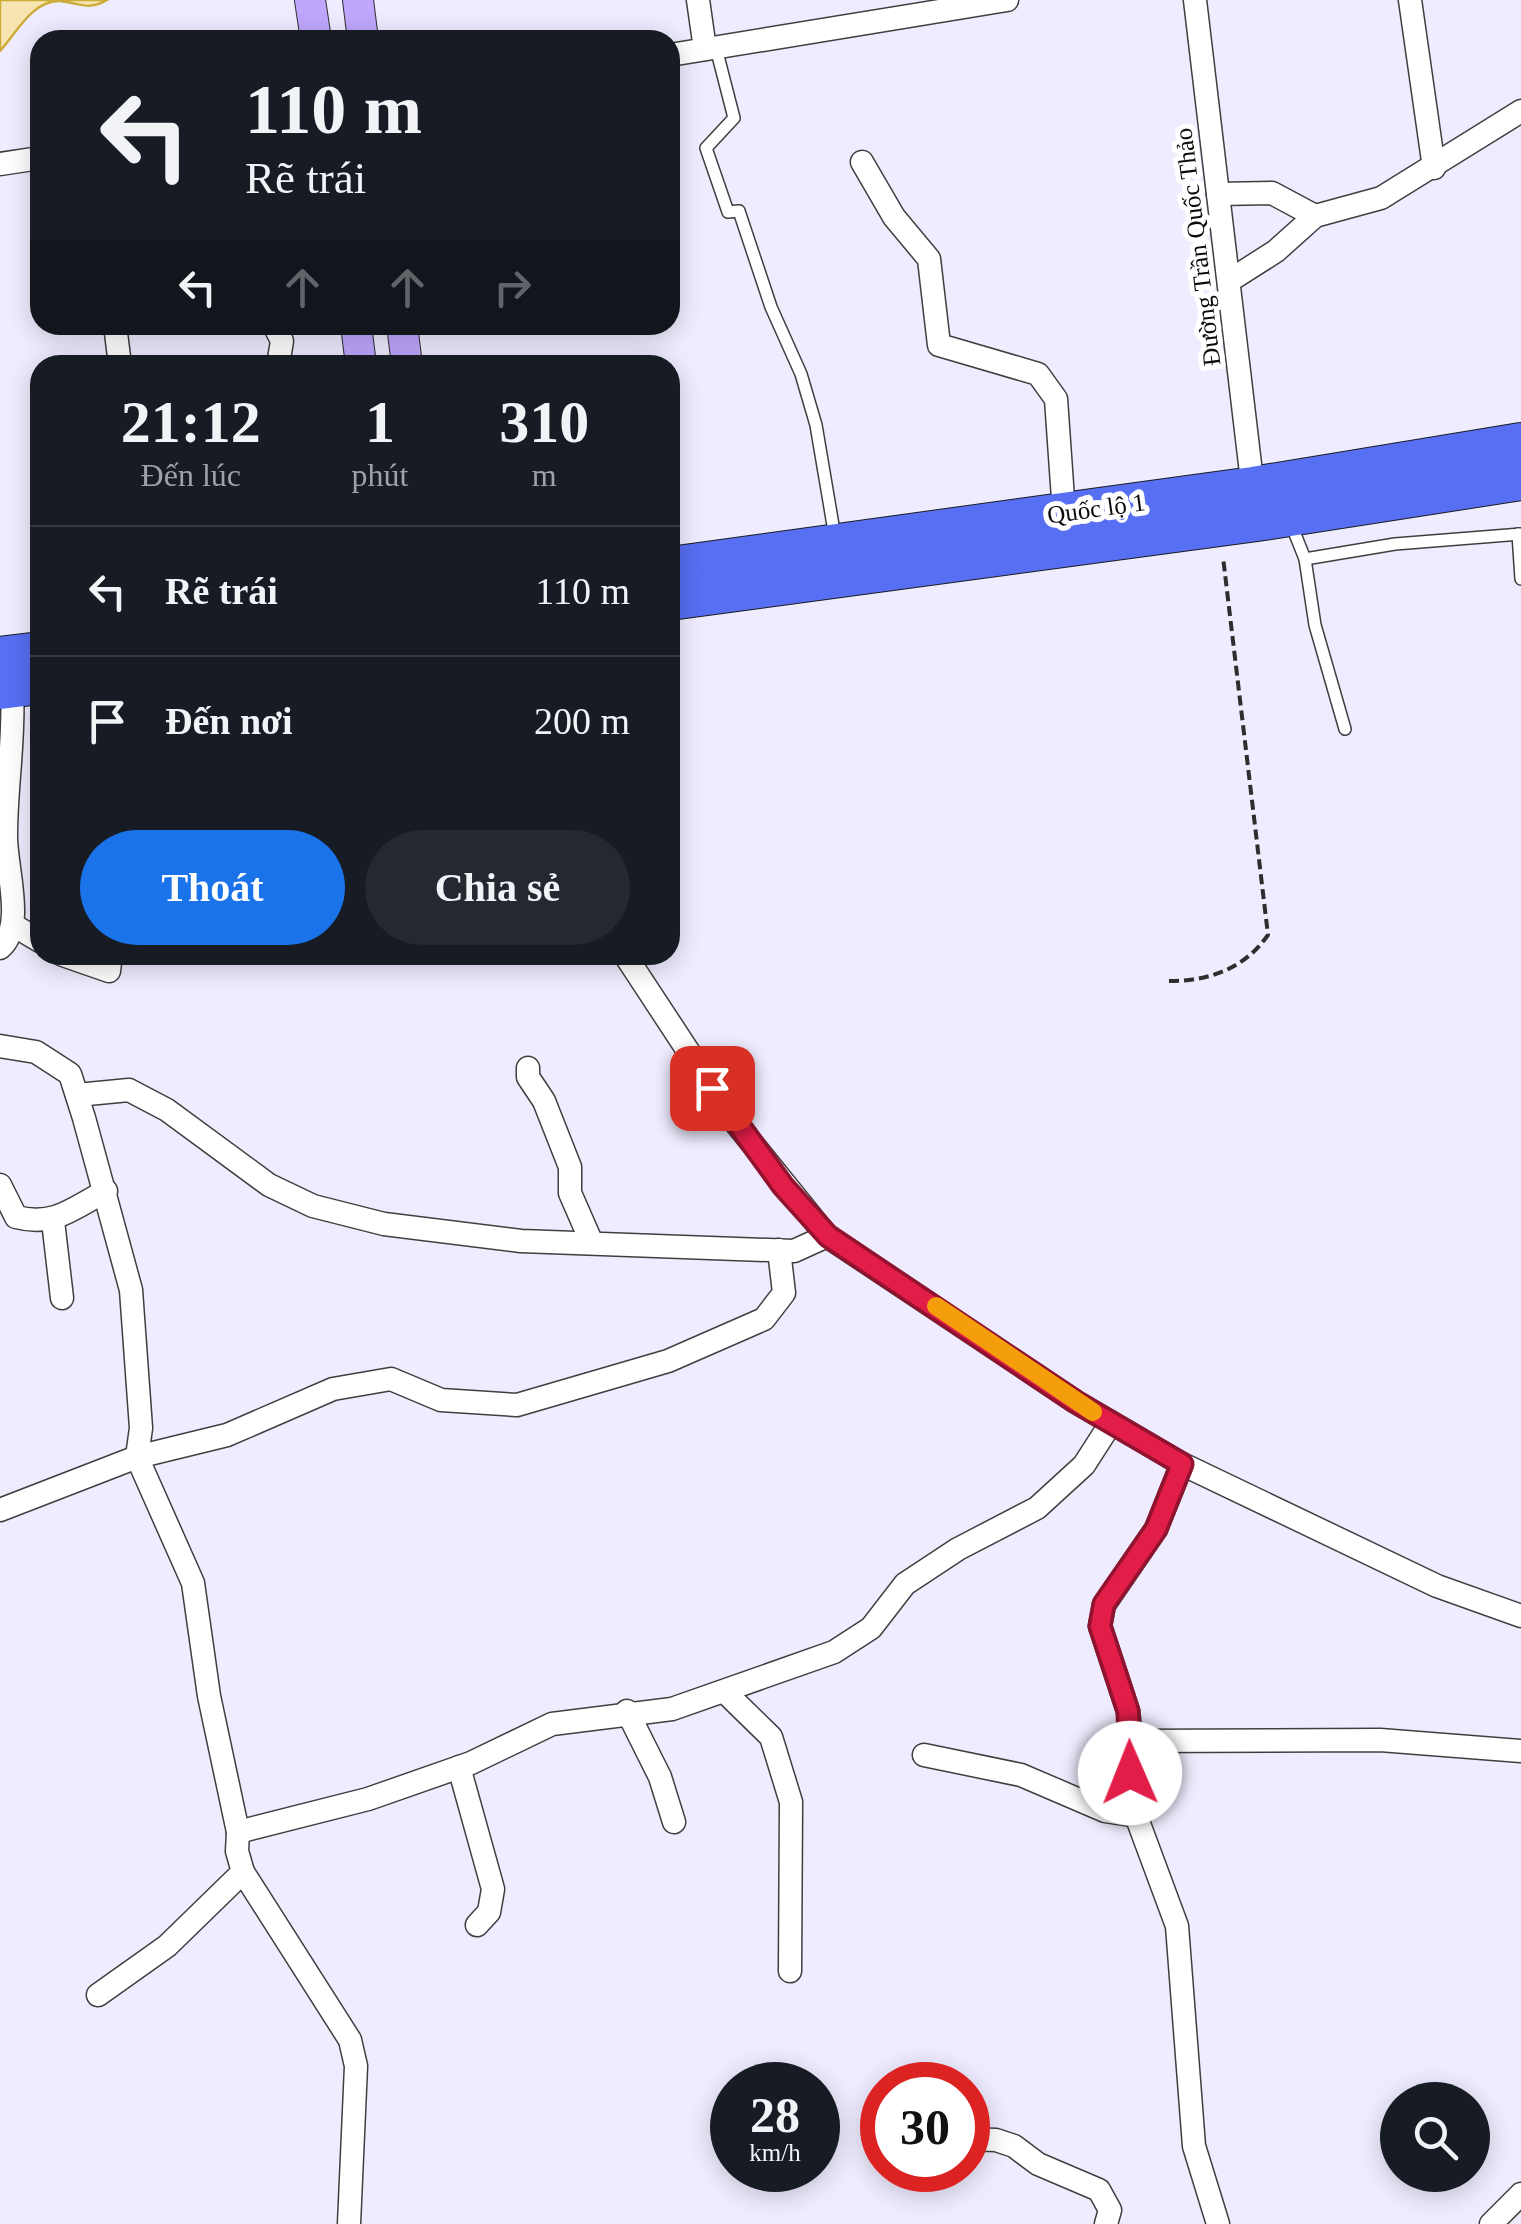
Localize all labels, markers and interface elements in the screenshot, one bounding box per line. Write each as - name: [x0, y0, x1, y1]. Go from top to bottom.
- icon: left: [80, 70, 210, 200]
- text: 110 m: [245, 71, 422, 148]
- street label: Đường Trần Quốc Thảo: [1170, 126, 1225, 367]
- text: Rẽ trái: [245, 153, 366, 203]
- icon: left: [170, 260, 225, 315]
- icon: ahead: [275, 260, 330, 315]
- icon: ahead: [380, 260, 435, 315]
- icon: right: [485, 260, 540, 315]
- text: 21:12: [121, 389, 261, 455]
- text: 1: [365, 389, 395, 455]
- text: 310: [499, 389, 589, 455]
- text: Đến lúc: [141, 457, 241, 493]
- text: phút: [352, 457, 408, 493]
- text: m: [532, 457, 557, 493]
- street label: Quốc lộ 1: [1045, 488, 1147, 529]
- icon: left: [80, 564, 135, 619]
- text: Rẽ trái: [165, 570, 278, 612]
- text: 110 m: [535, 570, 630, 612]
- icon: arrive: [80, 694, 135, 749]
- text: Đến nơi: [165, 700, 293, 742]
- text: 200 m: [534, 700, 630, 742]
- button: Thoát: [80, 830, 345, 945]
- button: Chia sẻ: [365, 830, 630, 945]
- pin: [670, 1046, 755, 1131]
- icon: arrive: [685, 1061, 740, 1116]
- position arrow: [1078, 1721, 1182, 1825]
- speed limit sign: 30: [860, 2062, 990, 2192]
- map controls: [1380, 2082, 1490, 2192]
- button: search: [1380, 2082, 1490, 2192]
- text: 28: [750, 2087, 800, 2143]
- text: km/h: [749, 2139, 801, 2166]

